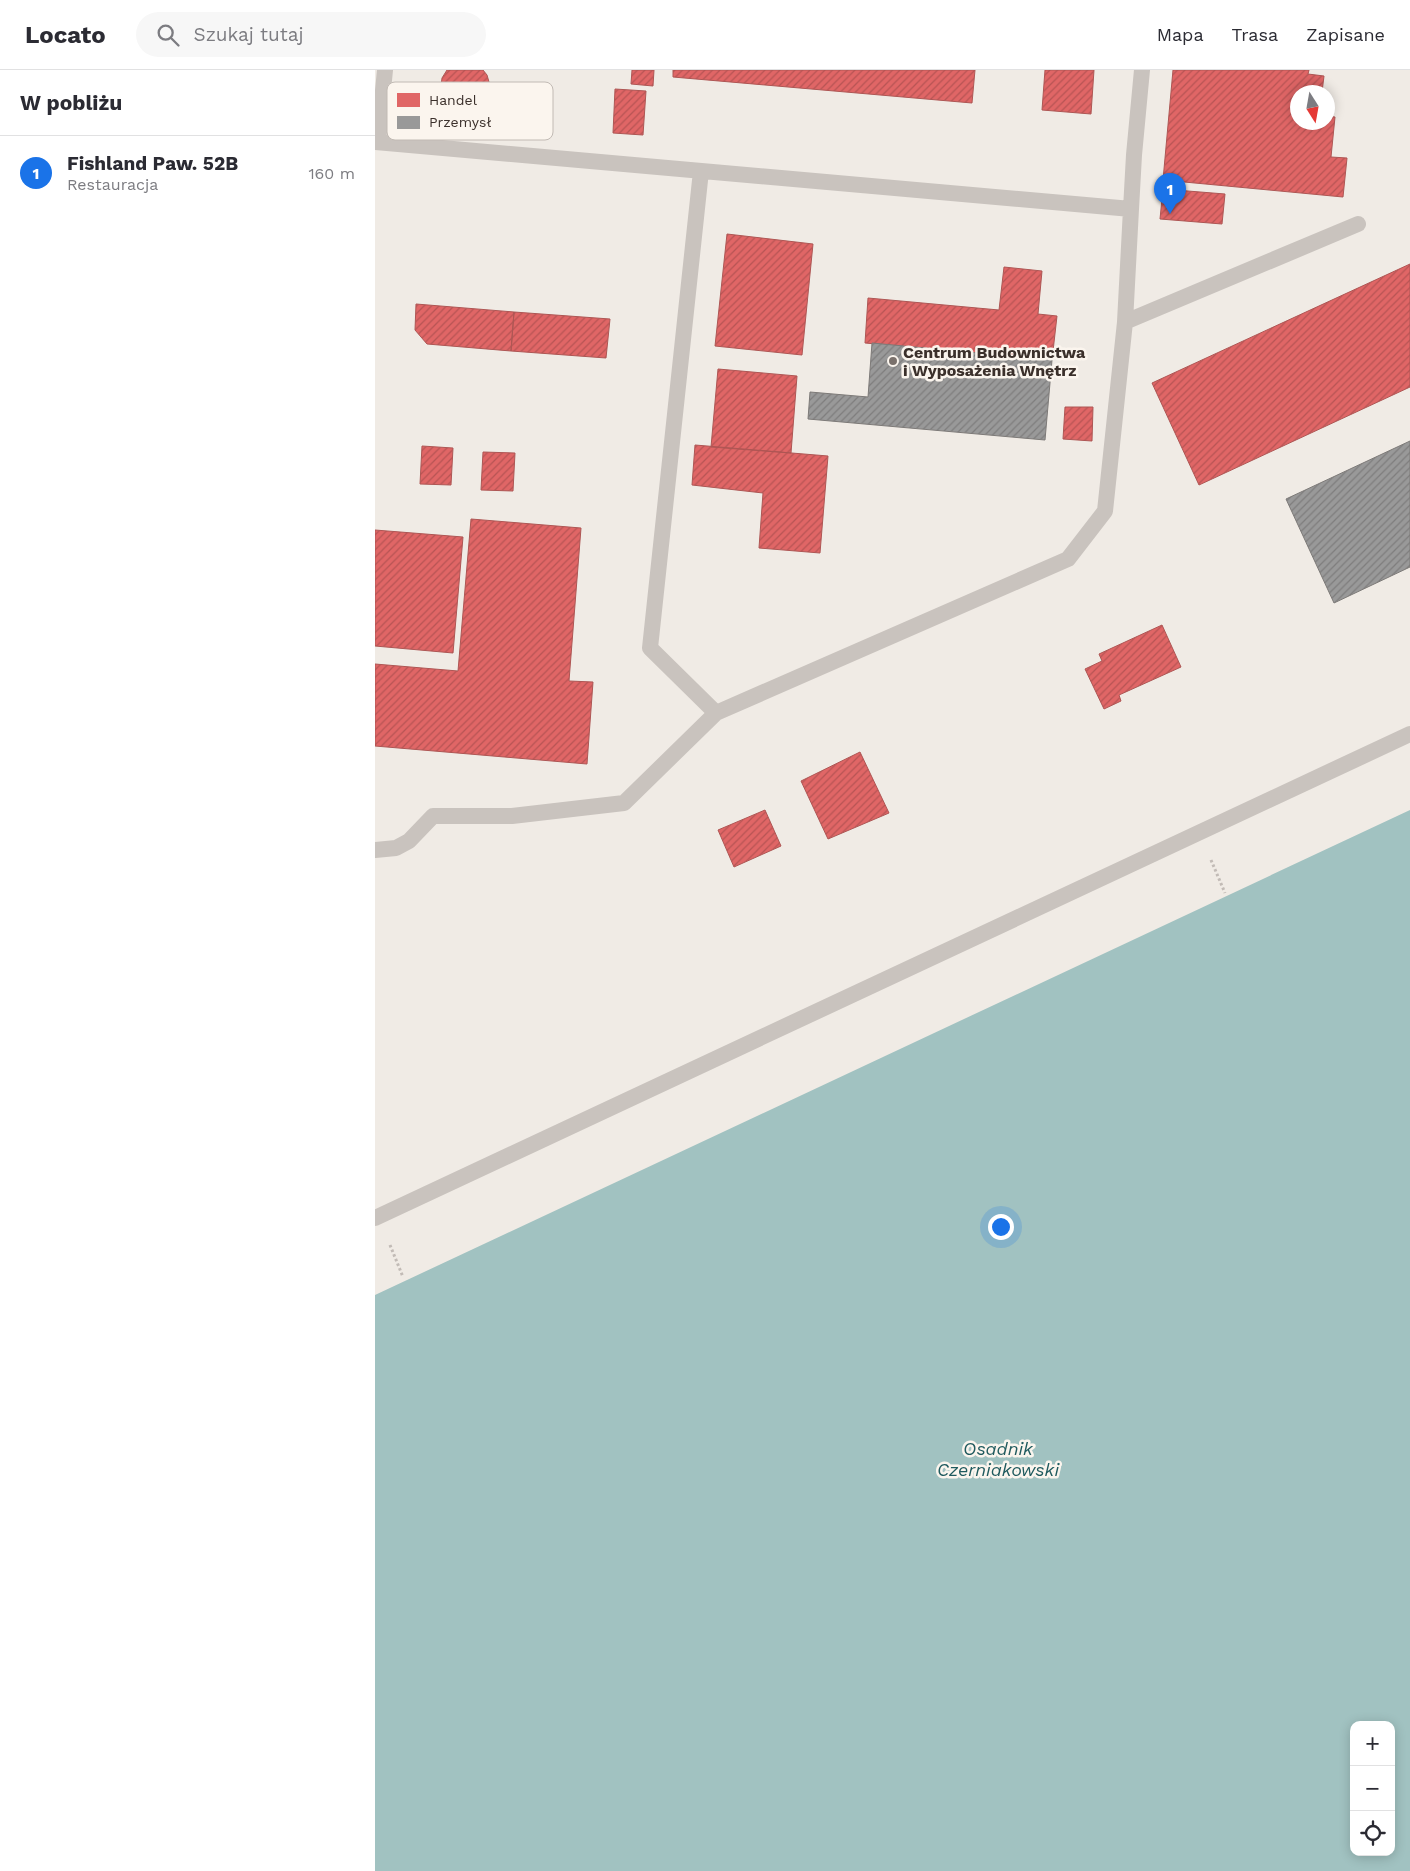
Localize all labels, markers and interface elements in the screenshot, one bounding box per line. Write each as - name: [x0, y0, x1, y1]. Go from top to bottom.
- search box: [136, 12, 486, 57]
- text: Locato: [25, 21, 106, 49]
- icon: search: [154, 21, 182, 49]
- text: Szukaj tutaj: [194, 23, 303, 46]
- text: Mapa: [1157, 24, 1204, 45]
- text: Trasa: [1232, 24, 1278, 45]
- text: Zapisane: [1306, 24, 1385, 45]
- legend: [387, 82, 553, 140]
- north arrow: [1290, 85, 1335, 130]
- text: W pobliżu: [20, 90, 122, 115]
- text: Handel: [429, 92, 478, 108]
- text: Przemysł: [429, 114, 491, 130]
- text: Fishland Paw. 52B: [67, 152, 238, 175]
- text: 1: [33, 164, 39, 183]
- text: 160 m: [308, 164, 355, 183]
- pin: 1: [1154, 173, 1186, 214]
- text: Restauracja: [67, 175, 158, 194]
- place label: Centrum Budownictwa i Wyposażenia Wnętrz: [903, 343, 1086, 380]
- marker: Centrum Budownictwa i Wyposażenia Wnętrz: [887, 355, 899, 367]
- your location: [988, 1214, 1014, 1240]
- water label: Osadnik Czerniakowski: [937, 1438, 1060, 1480]
- map controls: [1350, 1721, 1395, 1856]
- button: +: [1350, 1721, 1395, 1766]
- button: −: [1350, 1766, 1395, 1811]
- button: locate: [1350, 1811, 1395, 1856]

